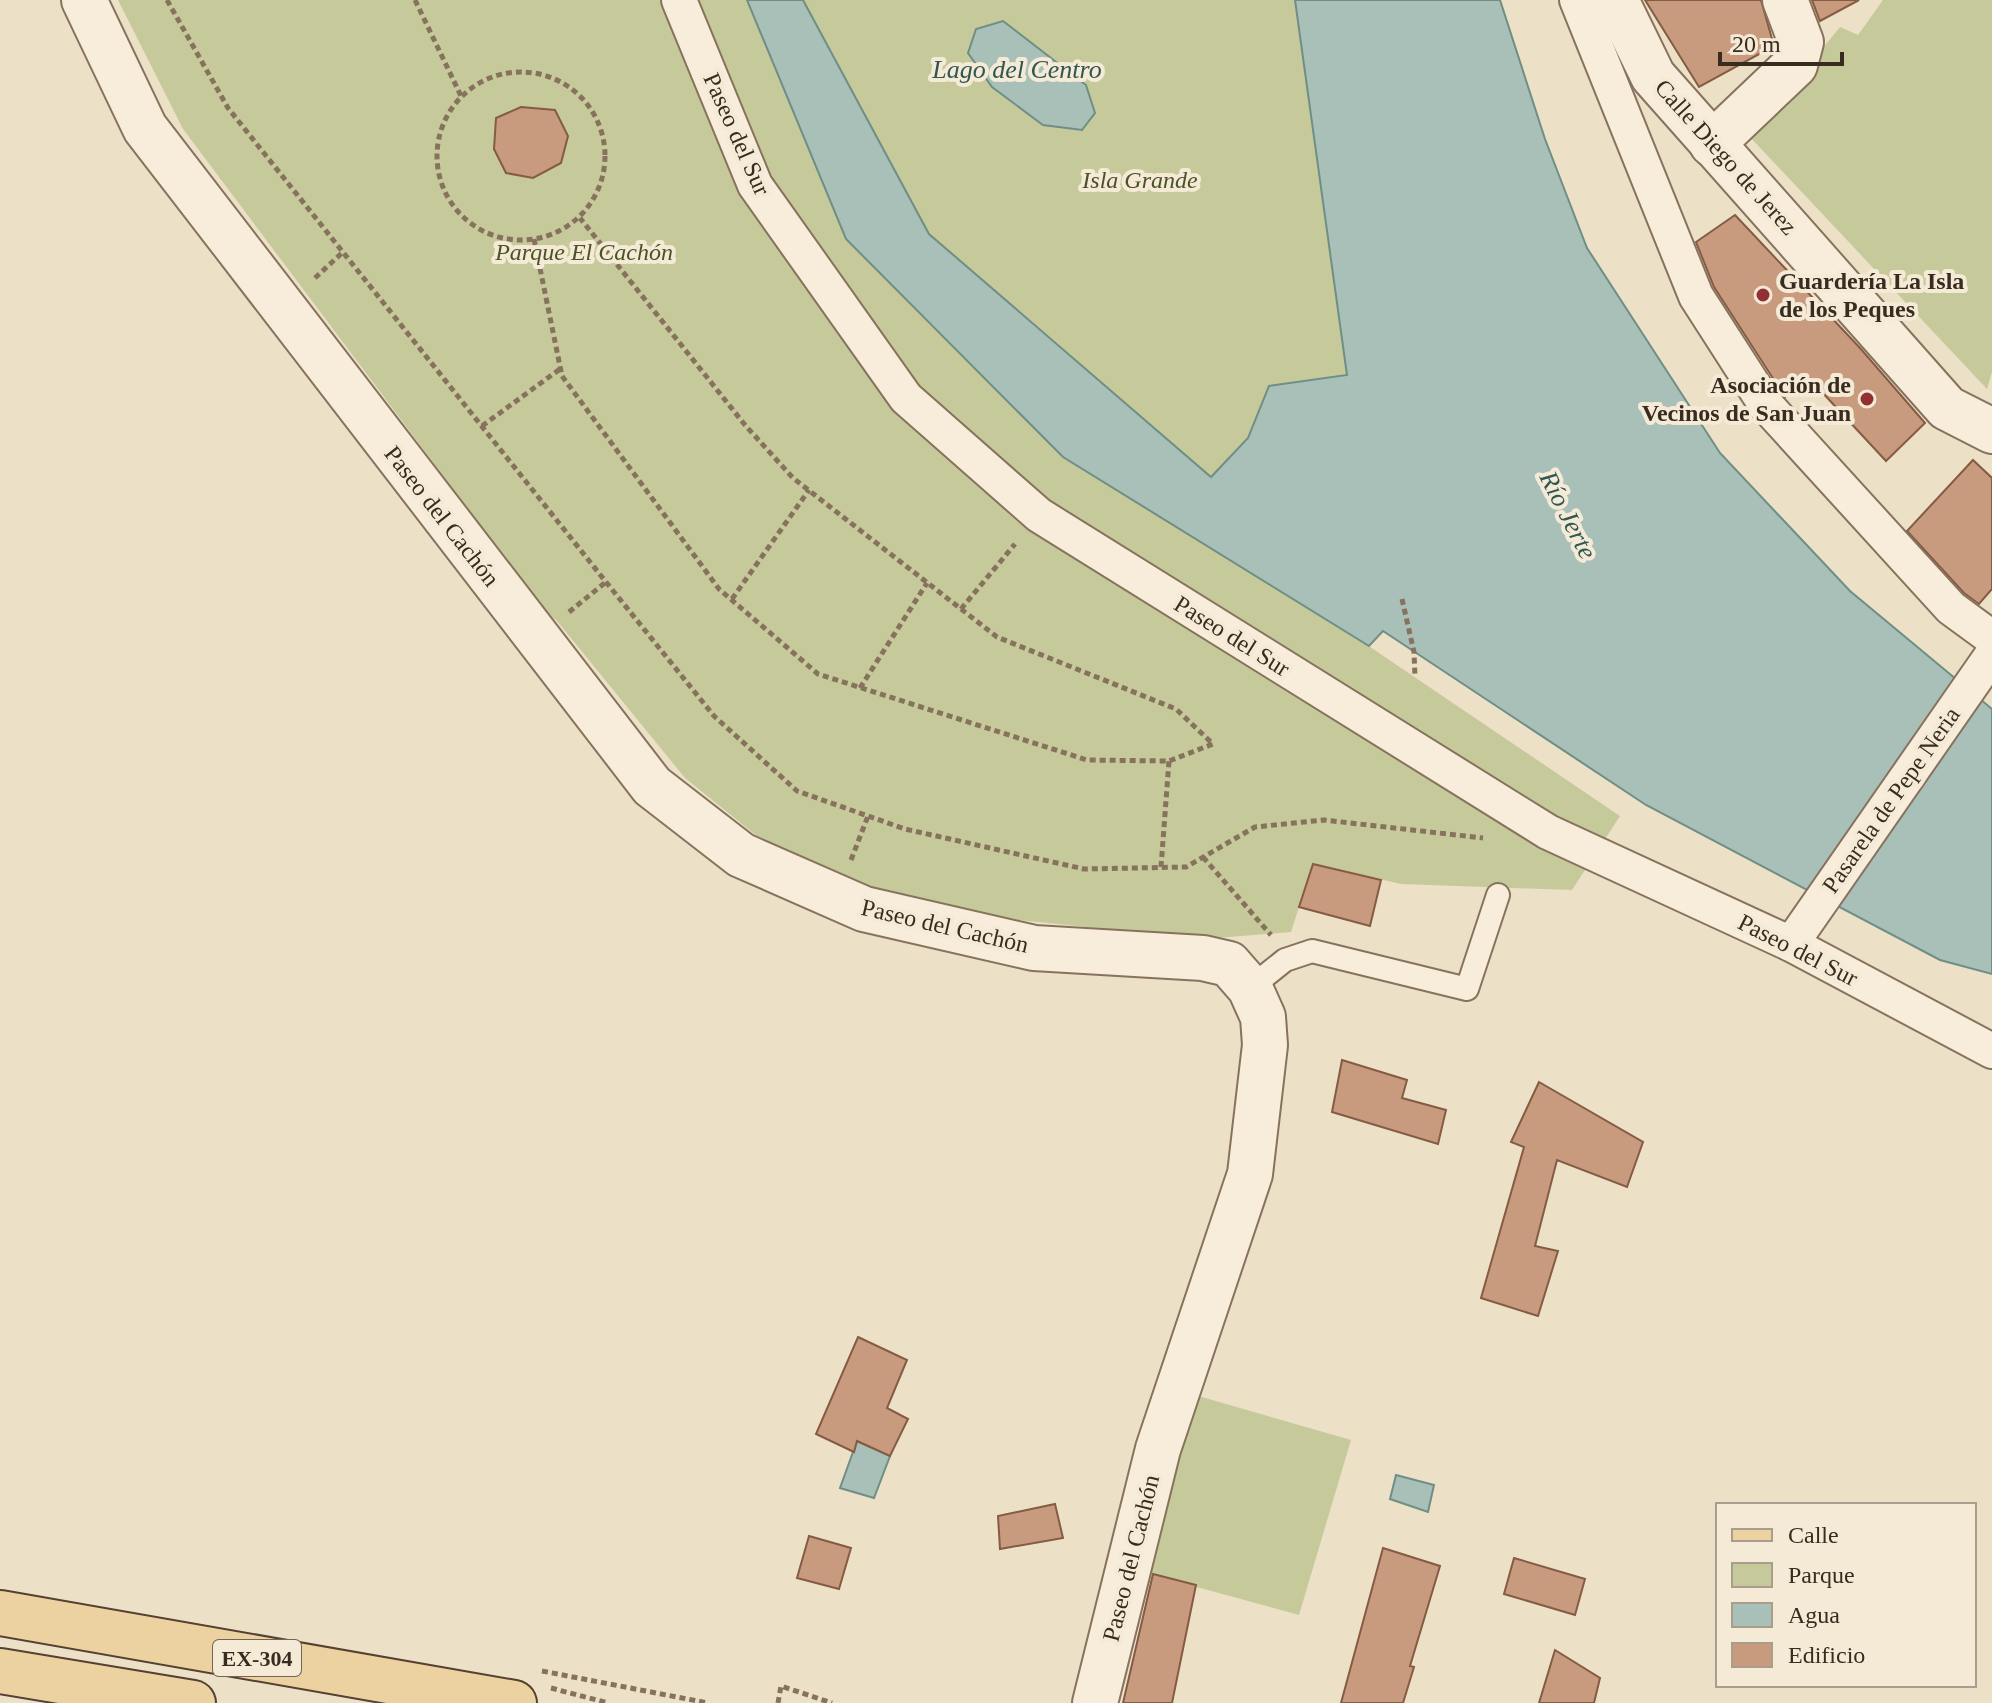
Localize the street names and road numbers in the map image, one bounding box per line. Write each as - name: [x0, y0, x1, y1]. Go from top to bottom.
- street label: Paseo del Sur: [699, 69, 775, 199]
- street label: Calle Diego de Jerez: [1650, 74, 1802, 240]
- street label: Paseo del Cachón: [379, 441, 505, 591]
- street label: Paseo del Sur: [1170, 590, 1294, 682]
- street label: Pasarela de Pepe Neria: [1817, 702, 1965, 898]
- street label: Paseo del Cachón: [859, 894, 1031, 958]
- street label: Paseo del Sur: [1734, 909, 1862, 991]
- street label: Paseo del Cachón: [1098, 1472, 1164, 1644]
- road number: EX-304: [213, 1640, 301, 1676]

